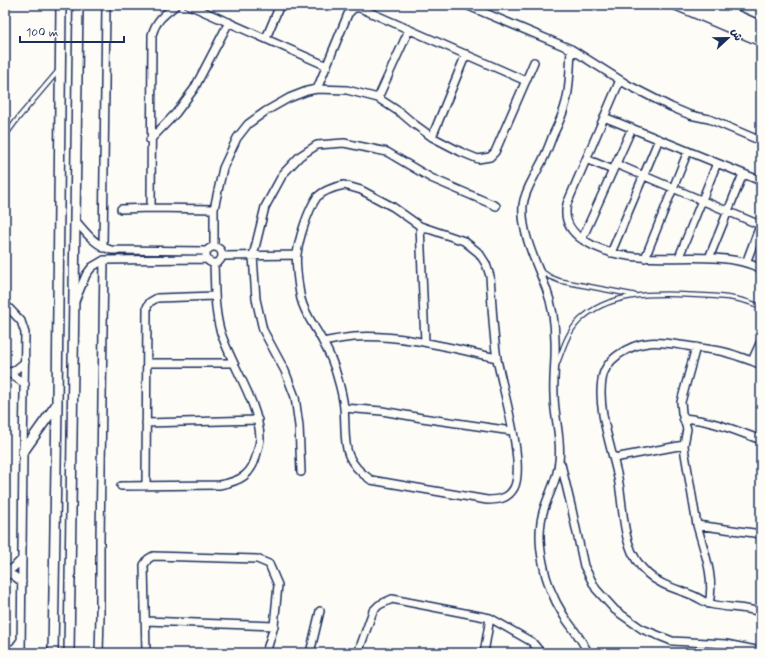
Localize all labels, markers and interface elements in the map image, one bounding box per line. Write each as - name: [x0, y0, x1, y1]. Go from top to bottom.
- scale bar: [20, 18, 124, 44]
- north arrow: [708, 18, 748, 58]
- text: 100 m: [26, 25, 58, 41]
- text: ش: [728, 26, 745, 43]

